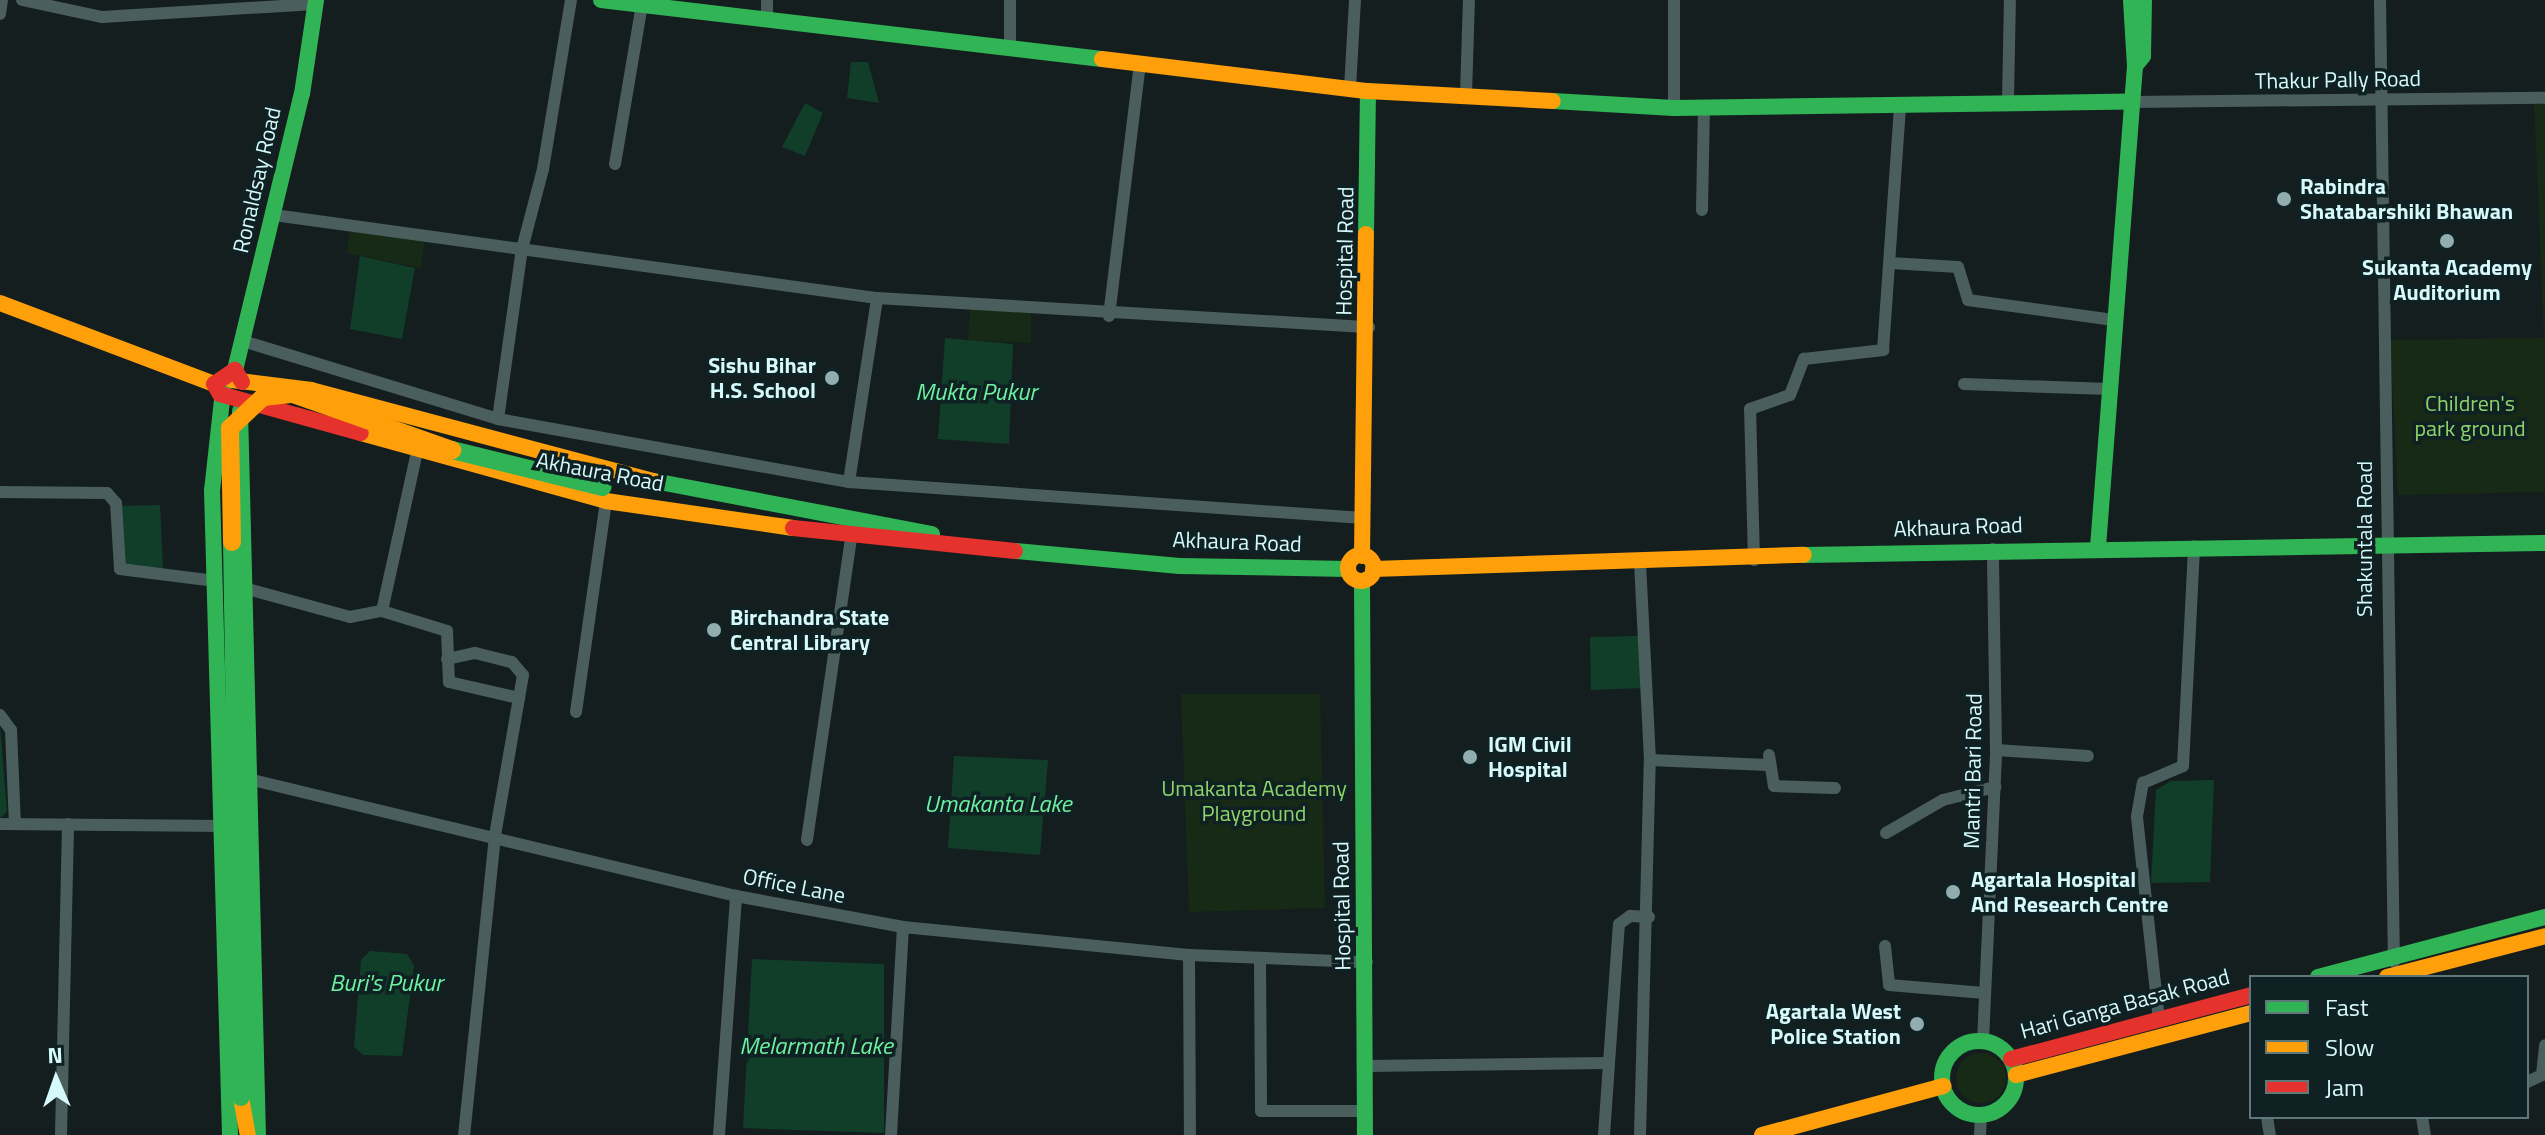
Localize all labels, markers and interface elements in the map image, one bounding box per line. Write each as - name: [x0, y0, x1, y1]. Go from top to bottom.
- street label: Thakur Pally Road: [2255, 65, 2421, 95]
- street label: Ronaldsay Road: [227, 105, 287, 255]
- place label: Rabindra Shatabarshiki Bhawan: [2300, 173, 2513, 224]
- street label: Hospital Road: [1331, 186, 1359, 316]
- marker: Rabindra Shatabarshiki Bhawan: [2275, 190, 2293, 208]
- marker: Sukanta Academy Auditorium: [2438, 232, 2456, 250]
- place label: Sukanta Academy Auditorium: [2362, 254, 2532, 306]
- place label: Sishu Bihar H.S. School: [708, 352, 816, 404]
- marker: Sishu Bihar H.S. School: [823, 369, 841, 387]
- water label: Mukta Pukur: [915, 378, 1037, 406]
- park label: Children's park ground: [2414, 390, 2526, 442]
- street label: Akhaura Road: [534, 447, 666, 497]
- street label: Shakuntala Road: [2352, 461, 2378, 617]
- street label: Akhaura Road: [1893, 512, 2023, 542]
- street label: Akhaura Road: [1172, 527, 1302, 557]
- place label: Birchandra State Central Library: [730, 604, 889, 656]
- marker: Birchandra State Central Library: [705, 621, 723, 639]
- street label: Mantri Bari Road: [1958, 693, 1988, 849]
- place label: IGM Civil Hospital: [1488, 731, 1572, 782]
- marker: IGM Civil Hospital: [1459, 746, 1481, 768]
- park label: Umakanta Academy Playground: [1161, 775, 1347, 826]
- water label: Umakanta Lake: [924, 790, 1072, 818]
- street label: Hospital Road: [1328, 841, 1356, 971]
- street label: Office Lane: [741, 863, 847, 909]
- place label: Agartala Hospital And Research Centre: [1971, 866, 2168, 918]
- marker: Agartala Hospital And Research Centre: [1942, 881, 1964, 903]
- street label: Hari Ganga Basak Road: [2017, 963, 2233, 1045]
- water label: Buri's Pukur: [330, 969, 442, 997]
- legend: [2249, 975, 2529, 1119]
- text: Fast: [2325, 989, 2368, 1025]
- place label: Agartala West Police Station: [1766, 998, 1901, 1050]
- marker: Agartala West Police Station: [1908, 1015, 1926, 1033]
- text: Slow: [2325, 1029, 2374, 1065]
- water label: Melarmath Lake: [739, 1032, 893, 1060]
- text: N: [47, 1038, 63, 1072]
- north arrow: [16, 1039, 96, 1119]
- text: Jam: [2325, 1069, 2364, 1105]

